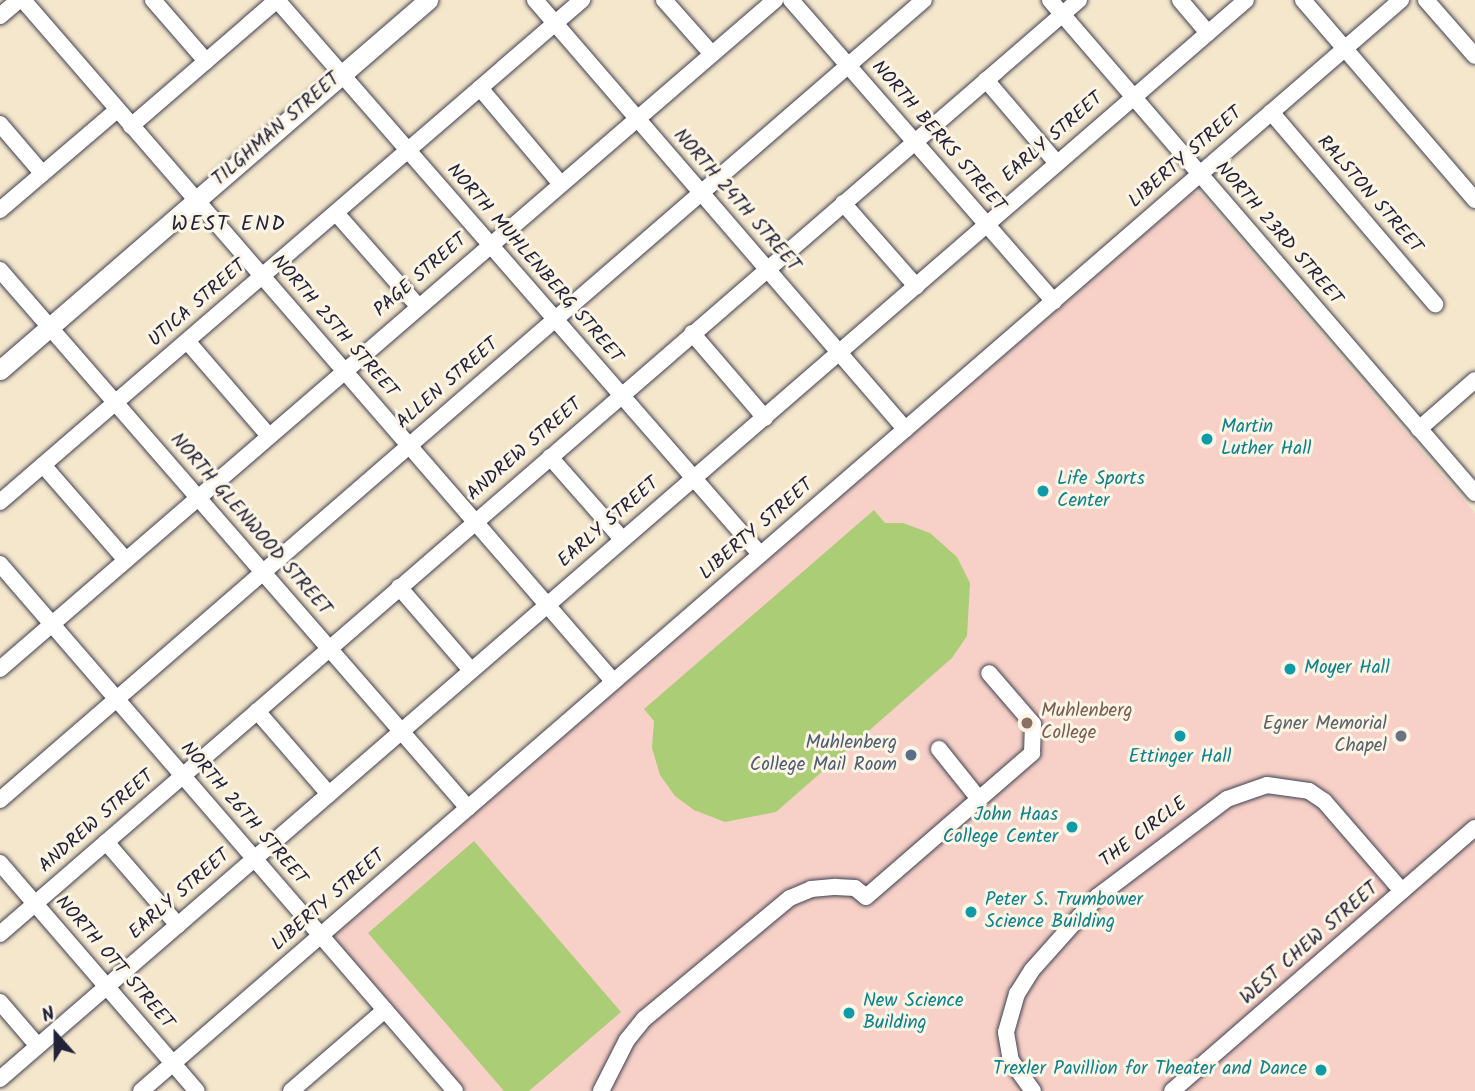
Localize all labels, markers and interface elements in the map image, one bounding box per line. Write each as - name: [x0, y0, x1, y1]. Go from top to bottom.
- street label: NORTH BERKS STREET: [866, 57, 1010, 217]
- street label: TILGHMAN STREET: [209, 68, 345, 192]
- street label: EARLY STREET: [998, 88, 1108, 188]
- street label: LIBERTY STREET: [1125, 102, 1247, 214]
- street label: NORTH 24TH STREET: [668, 125, 804, 277]
- street label: RALSTON STREET: [1311, 131, 1427, 259]
- street label: NORTH 23RD STREET: [1209, 158, 1347, 310]
- street label: NORTH MUHLENBERG STREET: [441, 160, 627, 368]
- district label: WEST END: [172, 212, 286, 238]
- street label: PAGE STREET: [370, 229, 472, 323]
- street label: NORTH 25TH STREET: [266, 251, 402, 403]
- street label: UTICA STREET: [145, 255, 251, 353]
- street label: ALLEN STREET: [392, 334, 504, 434]
- street label: ANDREW STREET: [463, 394, 587, 506]
- place label: Martin Luther Hall: [1221, 417, 1311, 461]
- street label: NORTH GLENWOOD STREET: [165, 429, 335, 621]
- marker: Martin Luther Hall: [1199, 431, 1215, 447]
- place label: Life Sports Center: [1057, 469, 1145, 513]
- street label: EARLY STREET: [554, 473, 664, 573]
- street label: LIBERTY STREET: [696, 474, 818, 586]
- marker: Life Sports Center: [1035, 483, 1051, 499]
- place label: Moyer Hall: [1304, 658, 1390, 680]
- marker: Moyer Hall: [1282, 661, 1298, 677]
- place label: Muhlenberg College: [1041, 701, 1132, 745]
- place label: Egner Memorial Chapel: [1263, 714, 1387, 758]
- marker: Muhlenberg College: [1019, 715, 1035, 731]
- marker: Ettinger Hall: [1172, 728, 1188, 744]
- marker: Egner Memorial Chapel: [1393, 728, 1409, 744]
- place label: Muhlenberg College Mail Room: [750, 733, 897, 777]
- street label: NORTH 26TH STREET: [175, 738, 311, 890]
- marker: Muhlenberg College Mail Room: [903, 747, 919, 763]
- place label: Ettinger Hall: [1129, 747, 1231, 769]
- street label: ANDREW STREET: [35, 766, 159, 878]
- street label: THE CIRCLE: [1096, 793, 1192, 873]
- place label: John Haas College Center: [943, 805, 1058, 849]
- marker: John Haas College Center: [1064, 819, 1080, 835]
- street label: EARLY STREET: [125, 845, 235, 945]
- street label: LIBERTY STREET: [268, 845, 390, 957]
- street label: WEST CHEW STREET: [1236, 878, 1384, 1010]
- place label: Peter S. Trumbower Science Building: [985, 890, 1143, 934]
- street label: NORTH OTT STREET: [50, 892, 178, 1034]
- marker: Peter S. Trumbower Science Building: [963, 904, 979, 920]
- place label: New Science Building: [863, 991, 964, 1035]
- text: N: [37, 999, 59, 1032]
- north arrow: [21, 1000, 91, 1070]
- marker: New Science Building: [841, 1005, 857, 1021]
- place label: Trexler Pavillion for Theater and Dance: [993, 1059, 1307, 1081]
- marker: Trexler Pavillion for Theater and Dance: [1313, 1062, 1329, 1078]

